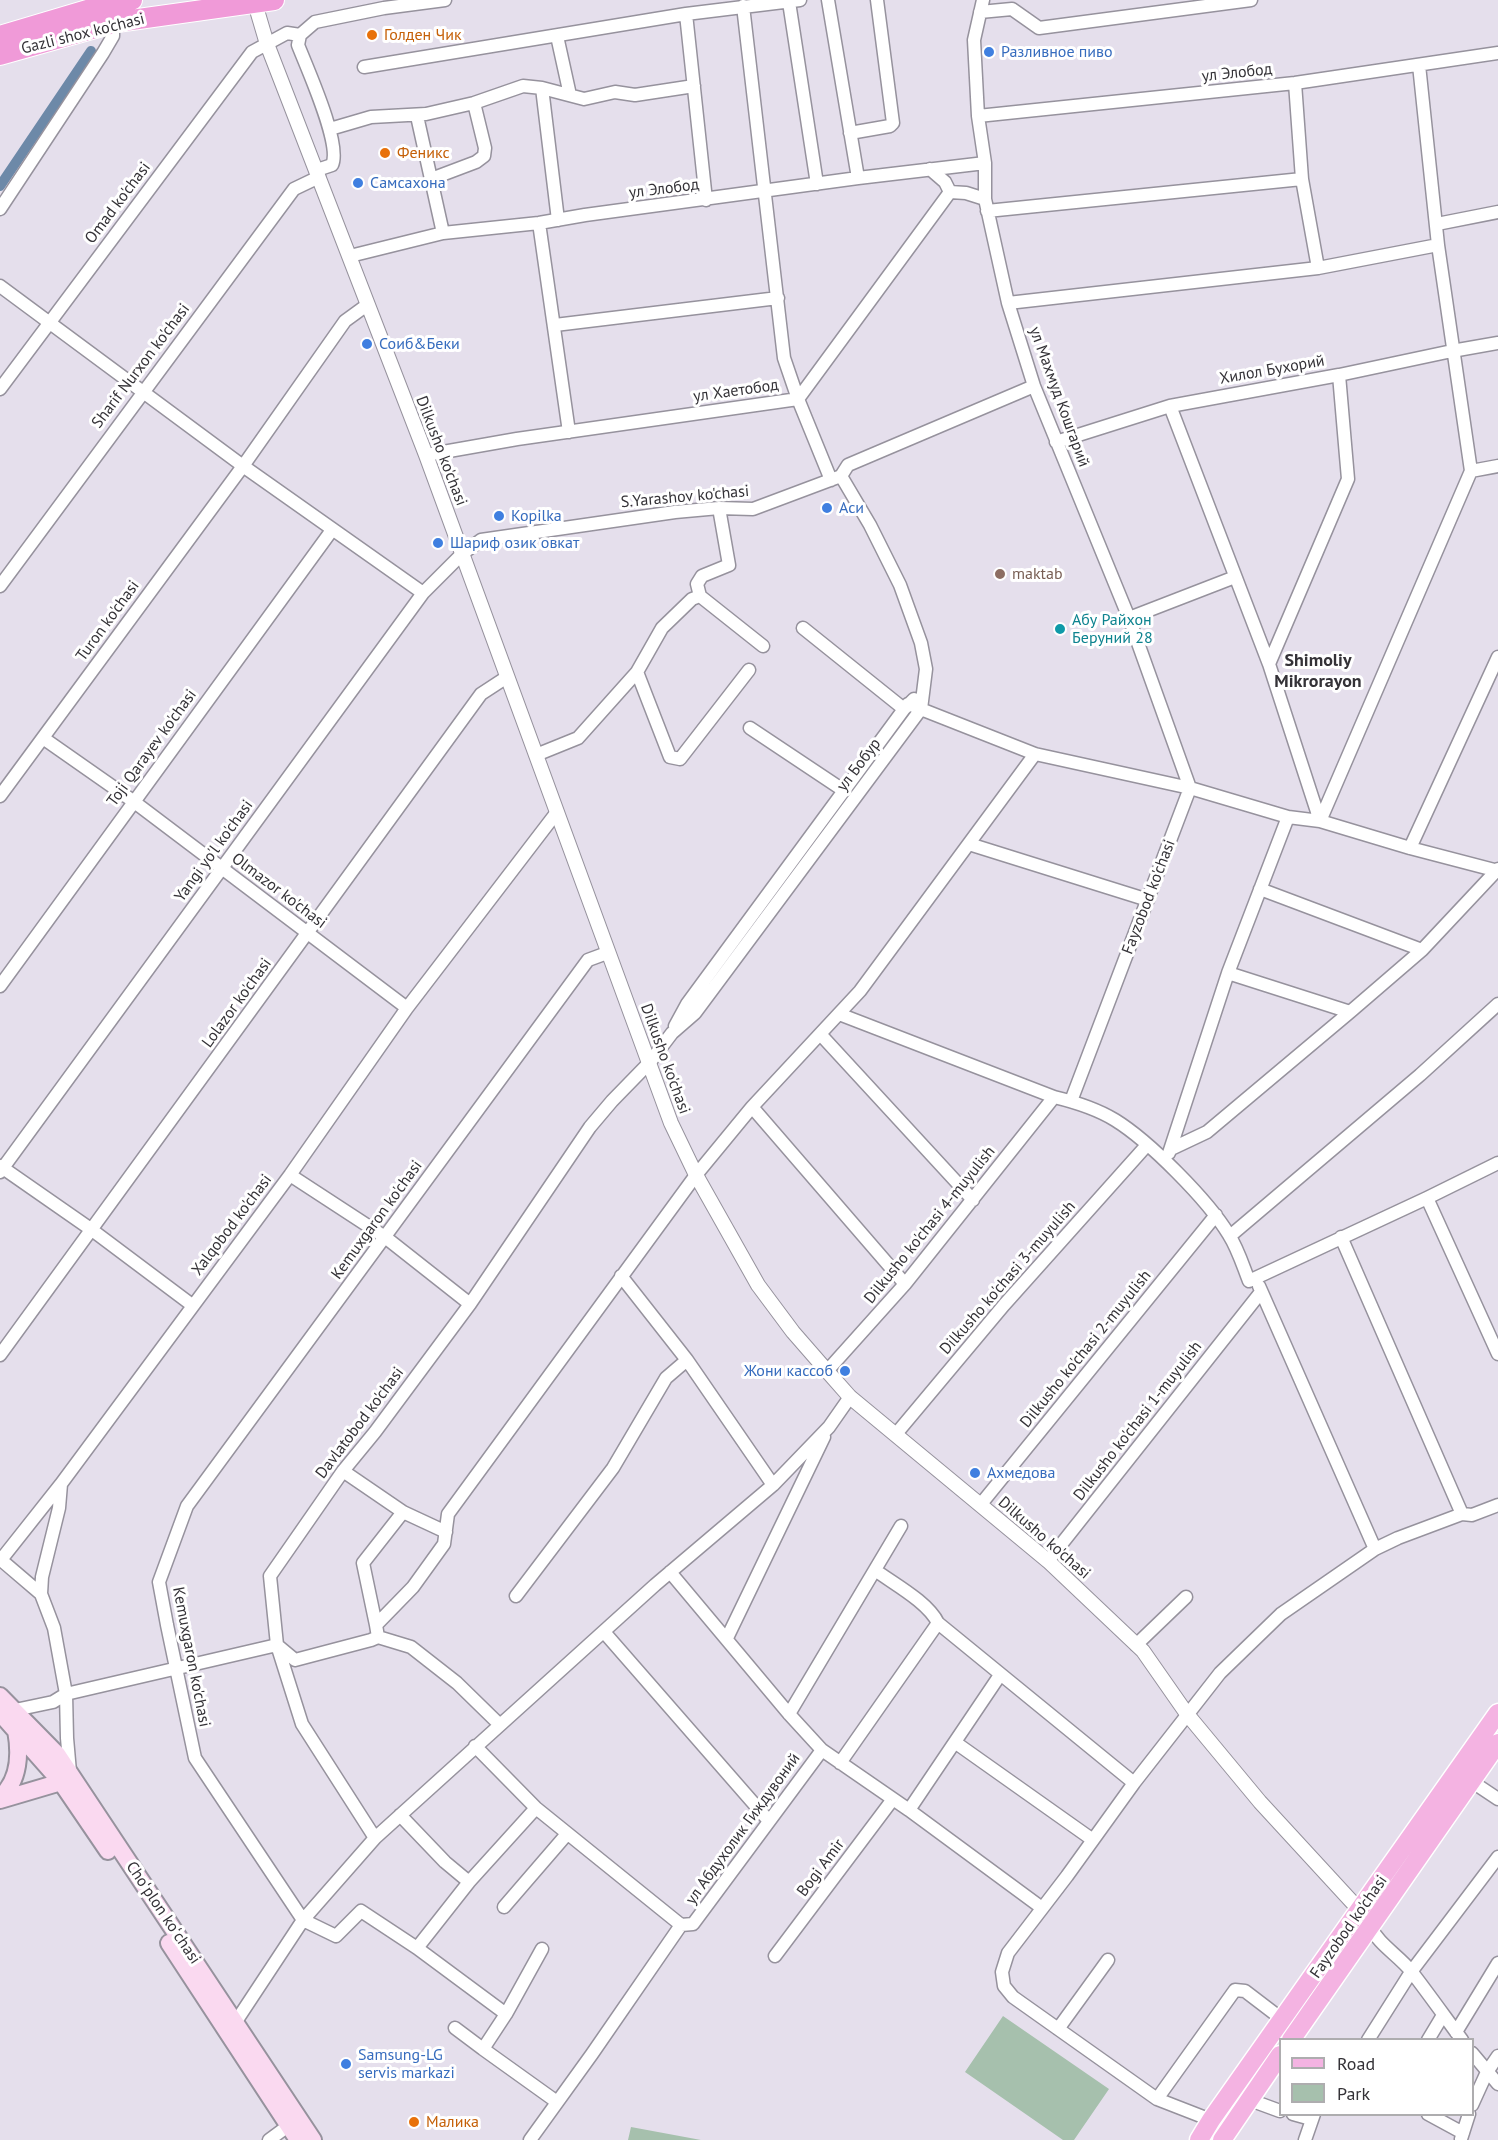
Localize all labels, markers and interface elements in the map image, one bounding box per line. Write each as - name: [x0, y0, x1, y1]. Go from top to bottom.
- street label: Gazli shox ko'chasi: [19, 9, 147, 59]
- place label: Голден Чик: [384, 25, 462, 45]
- marker: Голден Чик: [365, 28, 379, 42]
- place label: Разливное пиво: [1001, 42, 1113, 62]
- marker: Разливное пиво: [982, 45, 996, 59]
- street label: ул Элобод: [1201, 60, 1273, 86]
- place label: Феникс: [397, 143, 450, 163]
- marker: Феникс: [378, 146, 392, 160]
- street label: Omad ko'chasi: [81, 159, 155, 247]
- place label: Самсахона: [370, 173, 446, 193]
- street label: ул Элобод: [628, 175, 700, 203]
- marker: Самсахона: [351, 176, 365, 190]
- street label: Sharif Nurxon ko'chasi: [88, 300, 194, 432]
- street label: ул Махмуд Кошгарий: [1025, 324, 1093, 470]
- place label: Соиб&Беки: [379, 334, 460, 354]
- marker: Соиб&Беки: [360, 337, 374, 351]
- street label: Хилол Бухорий: [1218, 351, 1326, 389]
- street label: ул Хаетобод: [692, 376, 780, 406]
- street label: Dilkusho ko'chasi: [411, 393, 471, 509]
- street label: S.Yarashov ko'chasi: [620, 482, 750, 512]
- place label: Аси: [839, 498, 864, 518]
- marker: Аси: [820, 501, 834, 515]
- place label: Kopilka: [511, 506, 562, 526]
- marker: Kopilka: [492, 509, 506, 523]
- place label: Шариф озик овкат: [450, 533, 579, 553]
- marker: Шариф озик овкат: [431, 536, 445, 550]
- place label: maktab: [1012, 564, 1063, 584]
- marker: maktab: [993, 567, 1007, 581]
- street label: Turon ko'chasi: [72, 577, 144, 665]
- place label: Абу Райхон Беруний 28: [1072, 610, 1153, 648]
- marker: Абу Райхон Беруний 28: [1053, 622, 1067, 636]
- district label: Shimoliy Mikrorayon: [1274, 650, 1362, 692]
- street label: Toji Qarayev ko'chasi: [103, 686, 201, 810]
- street label: ул Бобур: [833, 735, 885, 795]
- street label: Yangi yo'l ko'chasi: [171, 796, 257, 906]
- street label: Fayzobod ko'chasi: [1118, 837, 1180, 957]
- street label: Olmazor ko'chasi: [228, 849, 330, 933]
- street label: Lolazor ko'chasi: [198, 955, 276, 1051]
- street label: Dilkusho ko'chasi: [636, 1001, 694, 1117]
- street label: Dilkusho ko'chasi 4-muyulish: [861, 1142, 999, 1308]
- street label: Kemuxgaron ko'chasi: [327, 1157, 427, 1283]
- street label: Xalqobod ko'chasi: [188, 1171, 276, 1279]
- street label: Dilkusho ko'chasi 3-muyulish: [936, 1197, 1080, 1359]
- street label: Dilkusho ko'chasi 2-muyulish: [1017, 1266, 1155, 1432]
- street label: Dilkusho ko'chasi 1-muyulish: [1070, 1337, 1206, 1505]
- place label: Жони кассоб: [744, 1361, 833, 1381]
- street label: Davlatobod ko'chasi: [312, 1363, 408, 1483]
- marker: Жони кассоб: [838, 1364, 852, 1378]
- place label: Ахмедова: [987, 1463, 1055, 1483]
- marker: Ахмедова: [968, 1466, 982, 1480]
- street label: Dilkusho ko'chasi: [994, 1493, 1094, 1583]
- street label: Kemuxgaron ko'chasi: [168, 1585, 214, 1729]
- street label: ул Абдухолик Гиждувоний: [682, 1750, 804, 1908]
- street label: Bogi Amir: [793, 1835, 849, 1901]
- street label: Choʻplon koʻchasi: [122, 1858, 204, 1968]
- street label: Fayzobod ko'chasi: [1306, 1872, 1392, 1982]
- legend: [1279, 2038, 1474, 2116]
- place label: Samsung-LG servis markazi: [358, 2045, 455, 2083]
- text: Road: [1337, 2052, 1375, 2075]
- marker: Samsung-LG servis markazi: [339, 2057, 353, 2071]
- text: Park: [1337, 2082, 1370, 2105]
- place label: Малика: [426, 2112, 479, 2132]
- marker: Малика: [407, 2115, 421, 2129]

